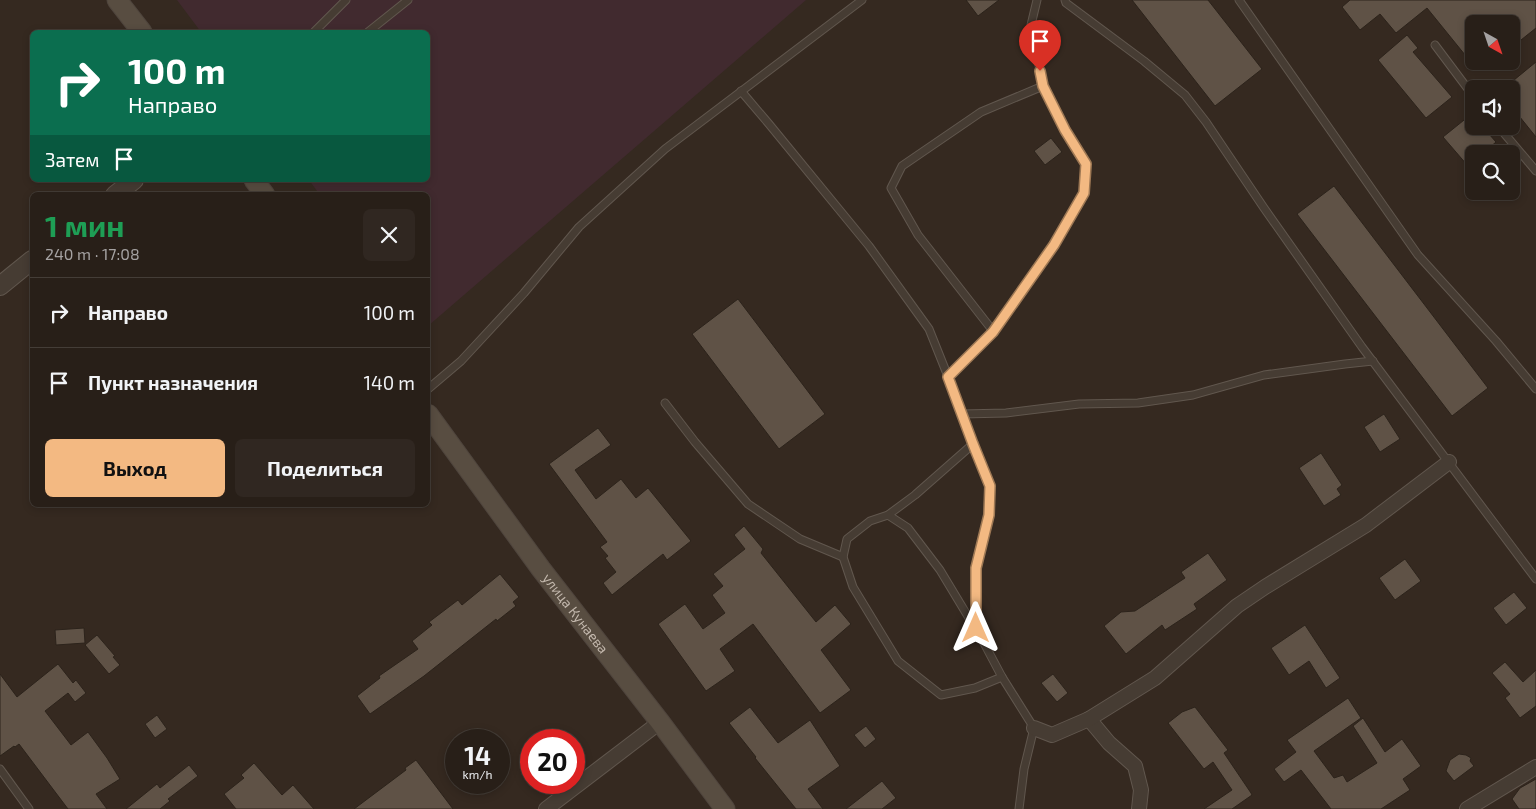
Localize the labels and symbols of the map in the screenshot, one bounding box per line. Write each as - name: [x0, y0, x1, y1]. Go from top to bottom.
- north arrow: [1465, 15, 1520, 70]
- pin: [1019, 20, 1061, 71]
- street label: улица Кунаева: [539, 570, 612, 656]
- position arrow: [949, 601, 1001, 653]
- speed limit sign: 20: [520, 729, 585, 794]

